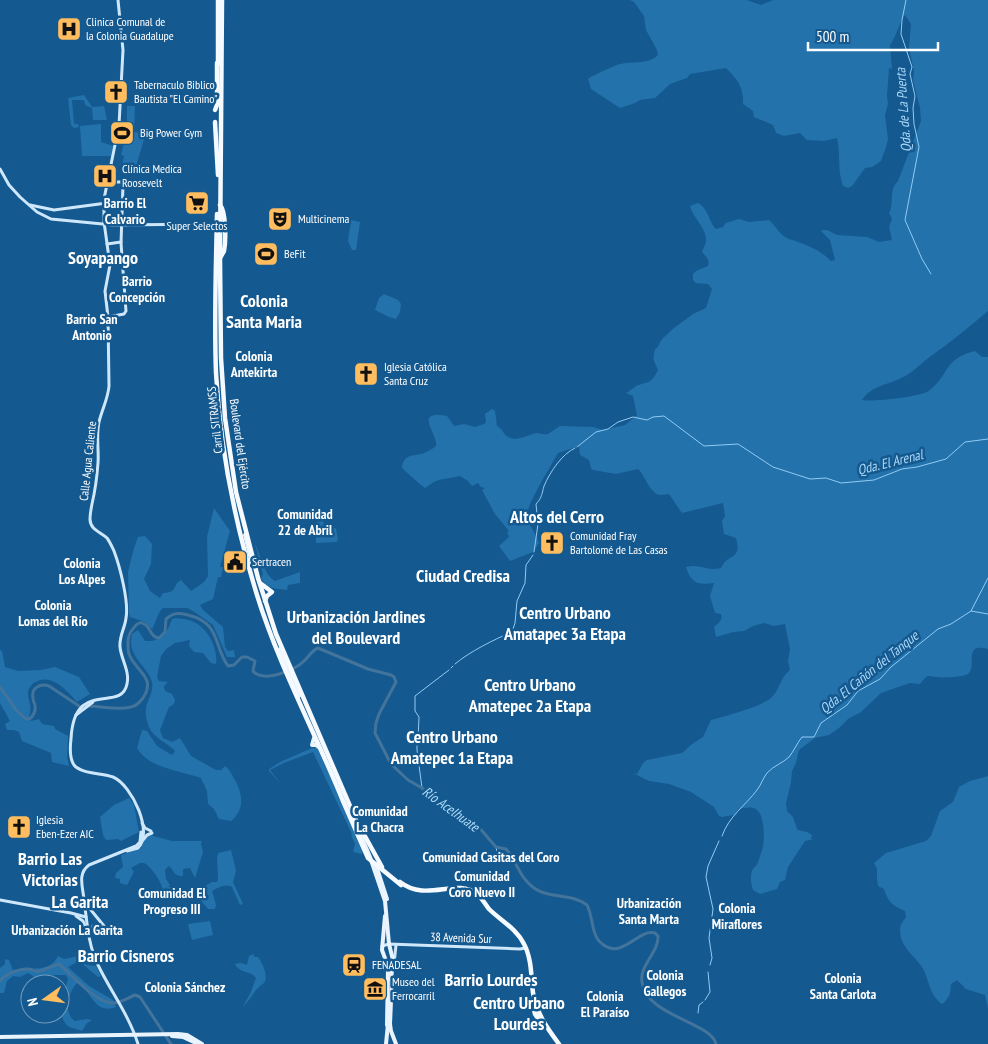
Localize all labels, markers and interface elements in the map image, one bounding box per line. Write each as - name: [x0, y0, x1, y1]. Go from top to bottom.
- place label: Clinica Comunal de la Colonia Guadalupe: [86, 14, 174, 43]
- hospital icon: Clinica Comunal de la Colonia Guadalupe: [56, 16, 82, 42]
- scale bar: [808, 20, 938, 52]
- text: 500 m: [816, 27, 849, 46]
- water label: Qda. de La Puerta: [891, 66, 915, 153]
- place label: Tabernaculo Biblico Bautista "El Camino": [134, 77, 217, 106]
- church icon: Tabernaculo Biblico Bautista "El Camino": [103, 79, 129, 105]
- sports icon: Big Power Gym: [109, 120, 135, 146]
- place label: Big Power Gym: [140, 125, 202, 140]
- place label: Clínica Medica Roosevelt: [122, 161, 182, 190]
- hospital icon: Clínica Medica Roosevelt: [92, 163, 118, 189]
- supermarket icon: Super Selectos: [184, 190, 210, 216]
- district label: Barrio El Calvario: [104, 194, 147, 228]
- theatre icon: Multicinema: [267, 206, 293, 232]
- place label: Multicinema: [298, 211, 349, 226]
- place label: Super Selectos: [167, 218, 227, 233]
- sports icon: BeFit: [253, 241, 279, 267]
- district label: Soyapango: [68, 246, 138, 269]
- place label: BeFit: [284, 246, 306, 261]
- district label: Barrio Concepción: [109, 272, 165, 306]
- district label: Colonia Santa Maria: [226, 289, 302, 333]
- district label: Barrio San Antonio: [66, 310, 118, 344]
- district label: Colonia Antekirta: [230, 347, 278, 381]
- place label: Iglesia Católica Santa Cruz: [384, 359, 447, 388]
- church icon: Iglesia Católica Santa Cruz: [353, 361, 379, 387]
- street label: Carril SITRAMSS: [204, 386, 225, 454]
- street label: Boulevard del Ejército: [227, 398, 254, 490]
- street label: Calle Agua Caliente: [76, 420, 99, 502]
- water label: Qda. El Arenal: [855, 445, 926, 479]
- district label: Comunidad 22 de Abril: [277, 505, 333, 539]
- district label: Altos del Cerro: [509, 505, 604, 528]
- place label: Comunidad Fray Bartolomé de Las Casas: [570, 528, 668, 557]
- church icon: Comunidad Fray Bartolomé de Las Casas: [539, 530, 565, 556]
- public building icon: Sertracen: [222, 549, 248, 575]
- district label: Colonia Los Alpes: [59, 554, 105, 588]
- place label: Sertracen: [252, 554, 291, 569]
- district label: Ciudad Credisa: [416, 564, 510, 587]
- district label: Colonia Lomas del Río: [18, 596, 88, 630]
- district label: Centro Urbano Amatapec 3a Etapa: [503, 601, 626, 645]
- district label: Urbanización Jardines del Boulevard: [287, 605, 425, 649]
- water label: Qda. El Cañón del Tanque: [816, 626, 923, 717]
- district label: Centro Urbano Amatepec 2a Etapa: [468, 673, 591, 717]
- district label: Centro Urbano Amatepec 1a Etapa: [390, 725, 513, 769]
- water label: Río Acelhuate: [419, 782, 484, 836]
- district label: Comunidad La Chacra: [352, 802, 408, 836]
- place label: Iglesia Eben-Ezer AIC: [36, 812, 94, 841]
- church icon: Iglesia Eben-Ezer AIC: [6, 814, 32, 840]
- district label: Barrio Las Victorias: [18, 847, 82, 891]
- district label: Comunidad Casitas del Coro: [423, 848, 559, 866]
- district label: Comunidad Coro Nuevo II: [449, 867, 515, 901]
- district label: Comunidad El Progreso III: [138, 884, 206, 918]
- district label: La Garita: [51, 890, 109, 913]
- district label: Urbanización Santa Marta: [617, 894, 681, 928]
- district label: Colonia Miraflores: [712, 899, 762, 933]
- district label: Urbanización La Garita: [11, 921, 123, 939]
- street label: 38 Avenida Sur: [430, 929, 493, 946]
- district label: Barrio Cisneros: [78, 944, 174, 967]
- station icon: FENADESAL: [341, 952, 367, 978]
- place label: FENADESAL: [372, 957, 421, 972]
- district label: Colonia Gallegos: [644, 966, 687, 1000]
- district label: Barrio Lourdes: [444, 968, 538, 991]
- district label: Colonia Santa Carlota: [810, 969, 876, 1003]
- north arrow: [20, 974, 70, 1024]
- place label: Museo del Ferrocarril: [392, 974, 435, 1003]
- museum icon: Museo del Ferrocarril: [362, 976, 388, 1002]
- district label: Colonia Sánchez: [145, 978, 225, 996]
- district label: Colonia El Paraíso: [581, 987, 629, 1021]
- district label: Centro Urbano Lourdes: [473, 991, 565, 1035]
- text: N: [23, 996, 42, 1008]

